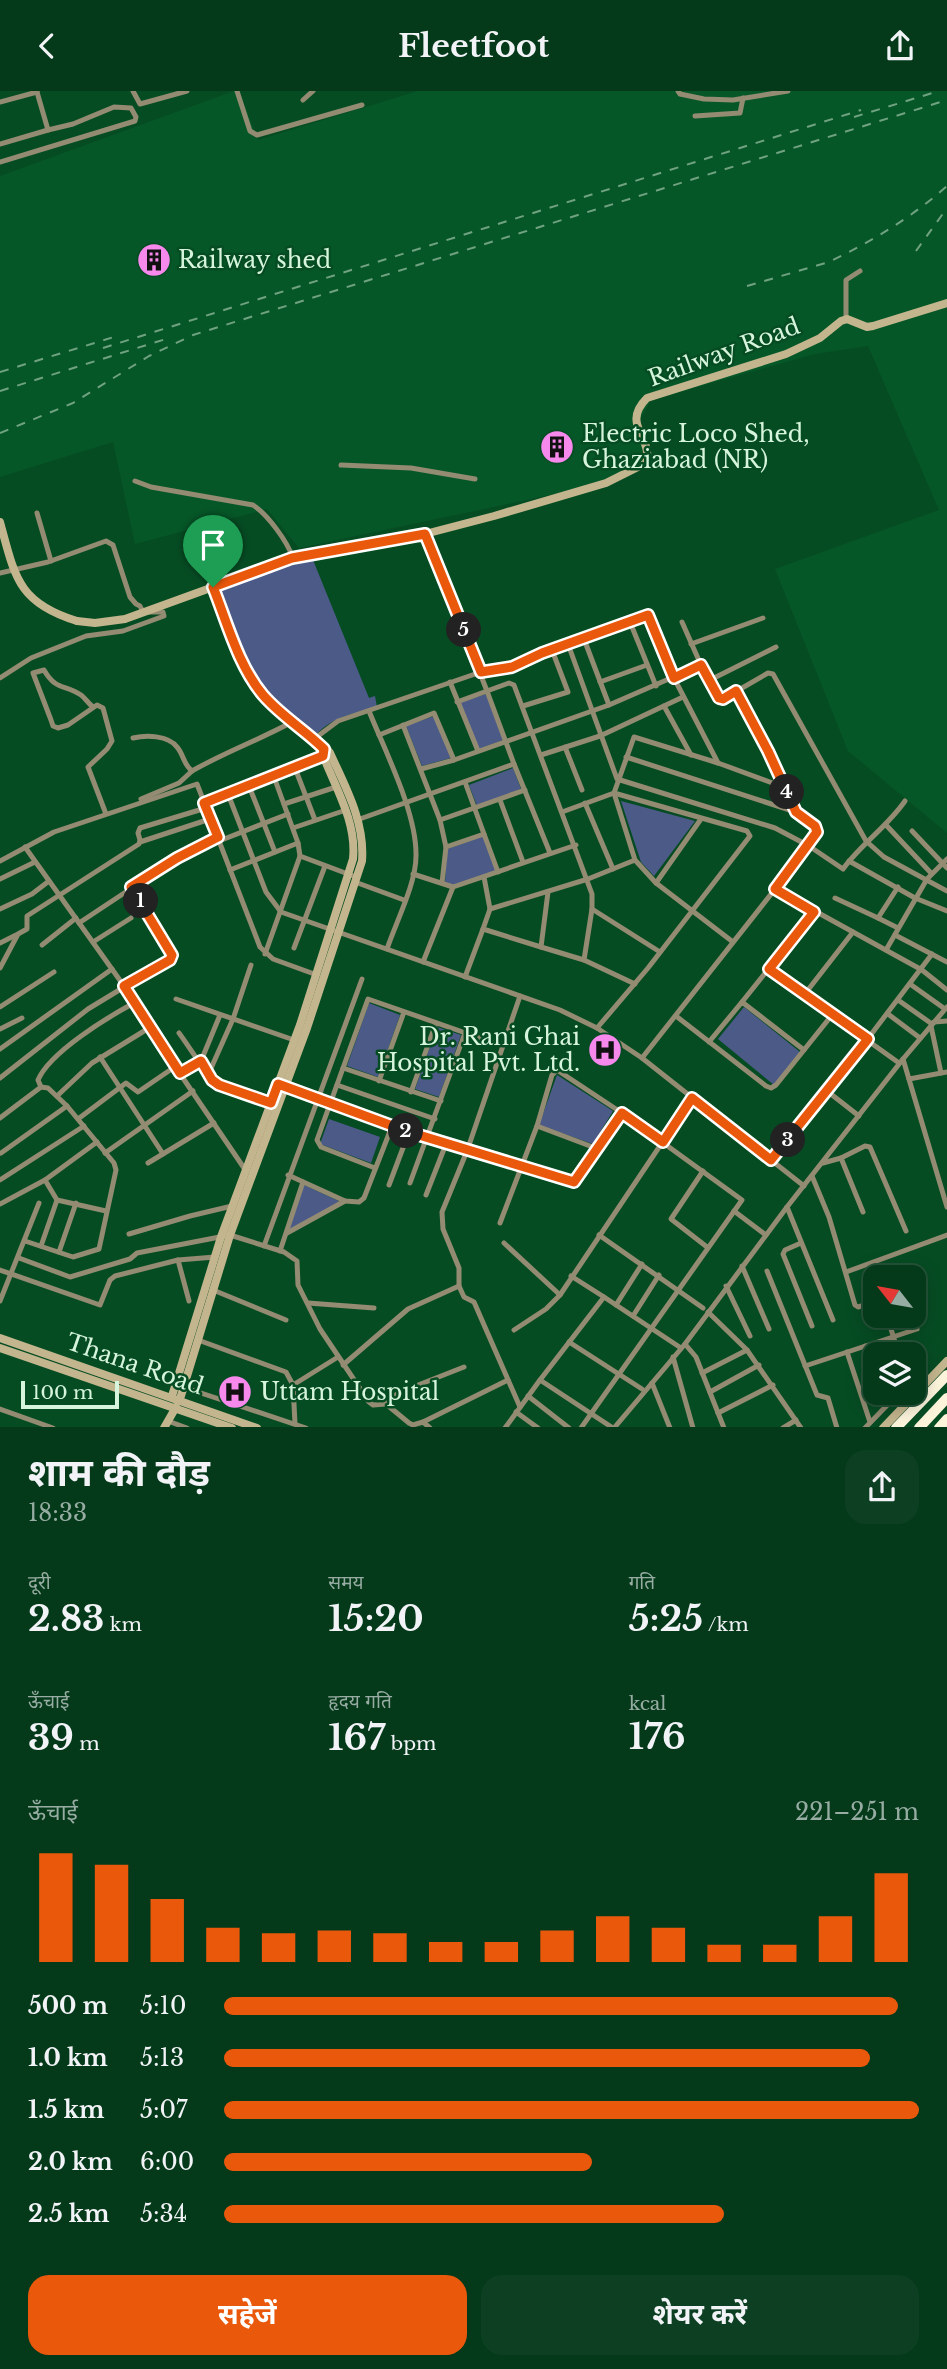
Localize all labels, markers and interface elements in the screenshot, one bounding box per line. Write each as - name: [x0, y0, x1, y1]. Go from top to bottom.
- text: Fleetfoot: [398, 26, 549, 66]
- icon: back: [28, 27, 66, 65]
- icon: share: [881, 27, 919, 65]
- building icon: Railway shed: [135, 241, 173, 279]
- place label: Railway shed: [178, 246, 331, 274]
- street label: Railway Road: [644, 312, 804, 392]
- place label: Electric Loco Shed, Ghaziabad (NR): [582, 420, 810, 474]
- building icon: Electric Loco Shed, Ghaziabad (NR): [538, 428, 576, 466]
- pin: [183, 515, 243, 587]
- icon: arrive: [194, 526, 232, 564]
- pin: 5: [447, 613, 482, 647]
- text: 5: [458, 618, 469, 641]
- pin: 4: [770, 775, 804, 809]
- text: 4: [780, 780, 793, 803]
- pin: 1: [124, 883, 158, 919]
- text: 1: [136, 889, 145, 912]
- place label: Dr. Rani Ghai Hospital Pvt. Ltd.: [377, 1023, 580, 1077]
- hospital icon: Dr. Rani Ghai Hospital Pvt. Ltd.: [586, 1031, 624, 1069]
- pin: 2: [388, 1114, 424, 1149]
- text: 2: [399, 1119, 412, 1142]
- pin: 3: [770, 1123, 806, 1157]
- text: 3: [781, 1128, 794, 1151]
- north arrow: [863, 1265, 926, 1328]
- map controls: [863, 1265, 926, 1405]
- street label: Thana Road: [63, 1327, 207, 1401]
- button: layers: [863, 1342, 926, 1405]
- hospital icon: Uttam Hospital: [216, 1373, 254, 1411]
- place label: Uttam Hospital: [260, 1378, 439, 1406]
- scale bar: [21, 1379, 119, 1410]
- text: 100 m: [32, 1381, 93, 1404]
- text: शाम की दौड़: [28, 1449, 210, 1496]
- button: share: [845, 1450, 919, 1524]
- text: 18:33: [28, 1499, 87, 1527]
- text: दूरी: [28, 1571, 51, 1594]
- text: समय: [328, 1571, 364, 1594]
- text: गति: [629, 1571, 655, 1594]
- text: 2.83: [28, 1597, 104, 1640]
- text: 15:20: [328, 1597, 424, 1640]
- text: 5:25: [629, 1597, 703, 1640]
- text: km: [104, 1613, 142, 1636]
- text: /km: [703, 1613, 749, 1636]
- text: ऊँचाई: [28, 1690, 69, 1713]
- text: हृदय गति: [328, 1690, 392, 1713]
- text: kcal: [629, 1692, 667, 1715]
- text: 176: [629, 1715, 686, 1758]
- text: 39: [28, 1716, 74, 1759]
- text: 167: [328, 1716, 385, 1759]
- text: m: [74, 1732, 100, 1755]
- text: bpm: [385, 1732, 436, 1755]
- text: ऊँचाई: [28, 1798, 78, 1826]
- text: 221–251 m: [795, 1798, 919, 1826]
- text: 500 m: [28, 1992, 108, 2020]
- text: 5:10: [140, 1992, 186, 2020]
- text: 1.0 km: [28, 2044, 108, 2072]
- text: 5:13: [140, 2044, 184, 2072]
- text: 1.5 km: [28, 2096, 105, 2124]
- text: 5:07: [140, 2096, 188, 2124]
- text: 2.0 km: [28, 2148, 113, 2176]
- text: 6:00: [140, 2148, 194, 2176]
- text: 2.5 km: [28, 2200, 109, 2228]
- text: 5:34: [140, 2200, 187, 2228]
- button: सहेजें: [28, 2275, 467, 2355]
- button: शेयर करें: [481, 2275, 919, 2355]

